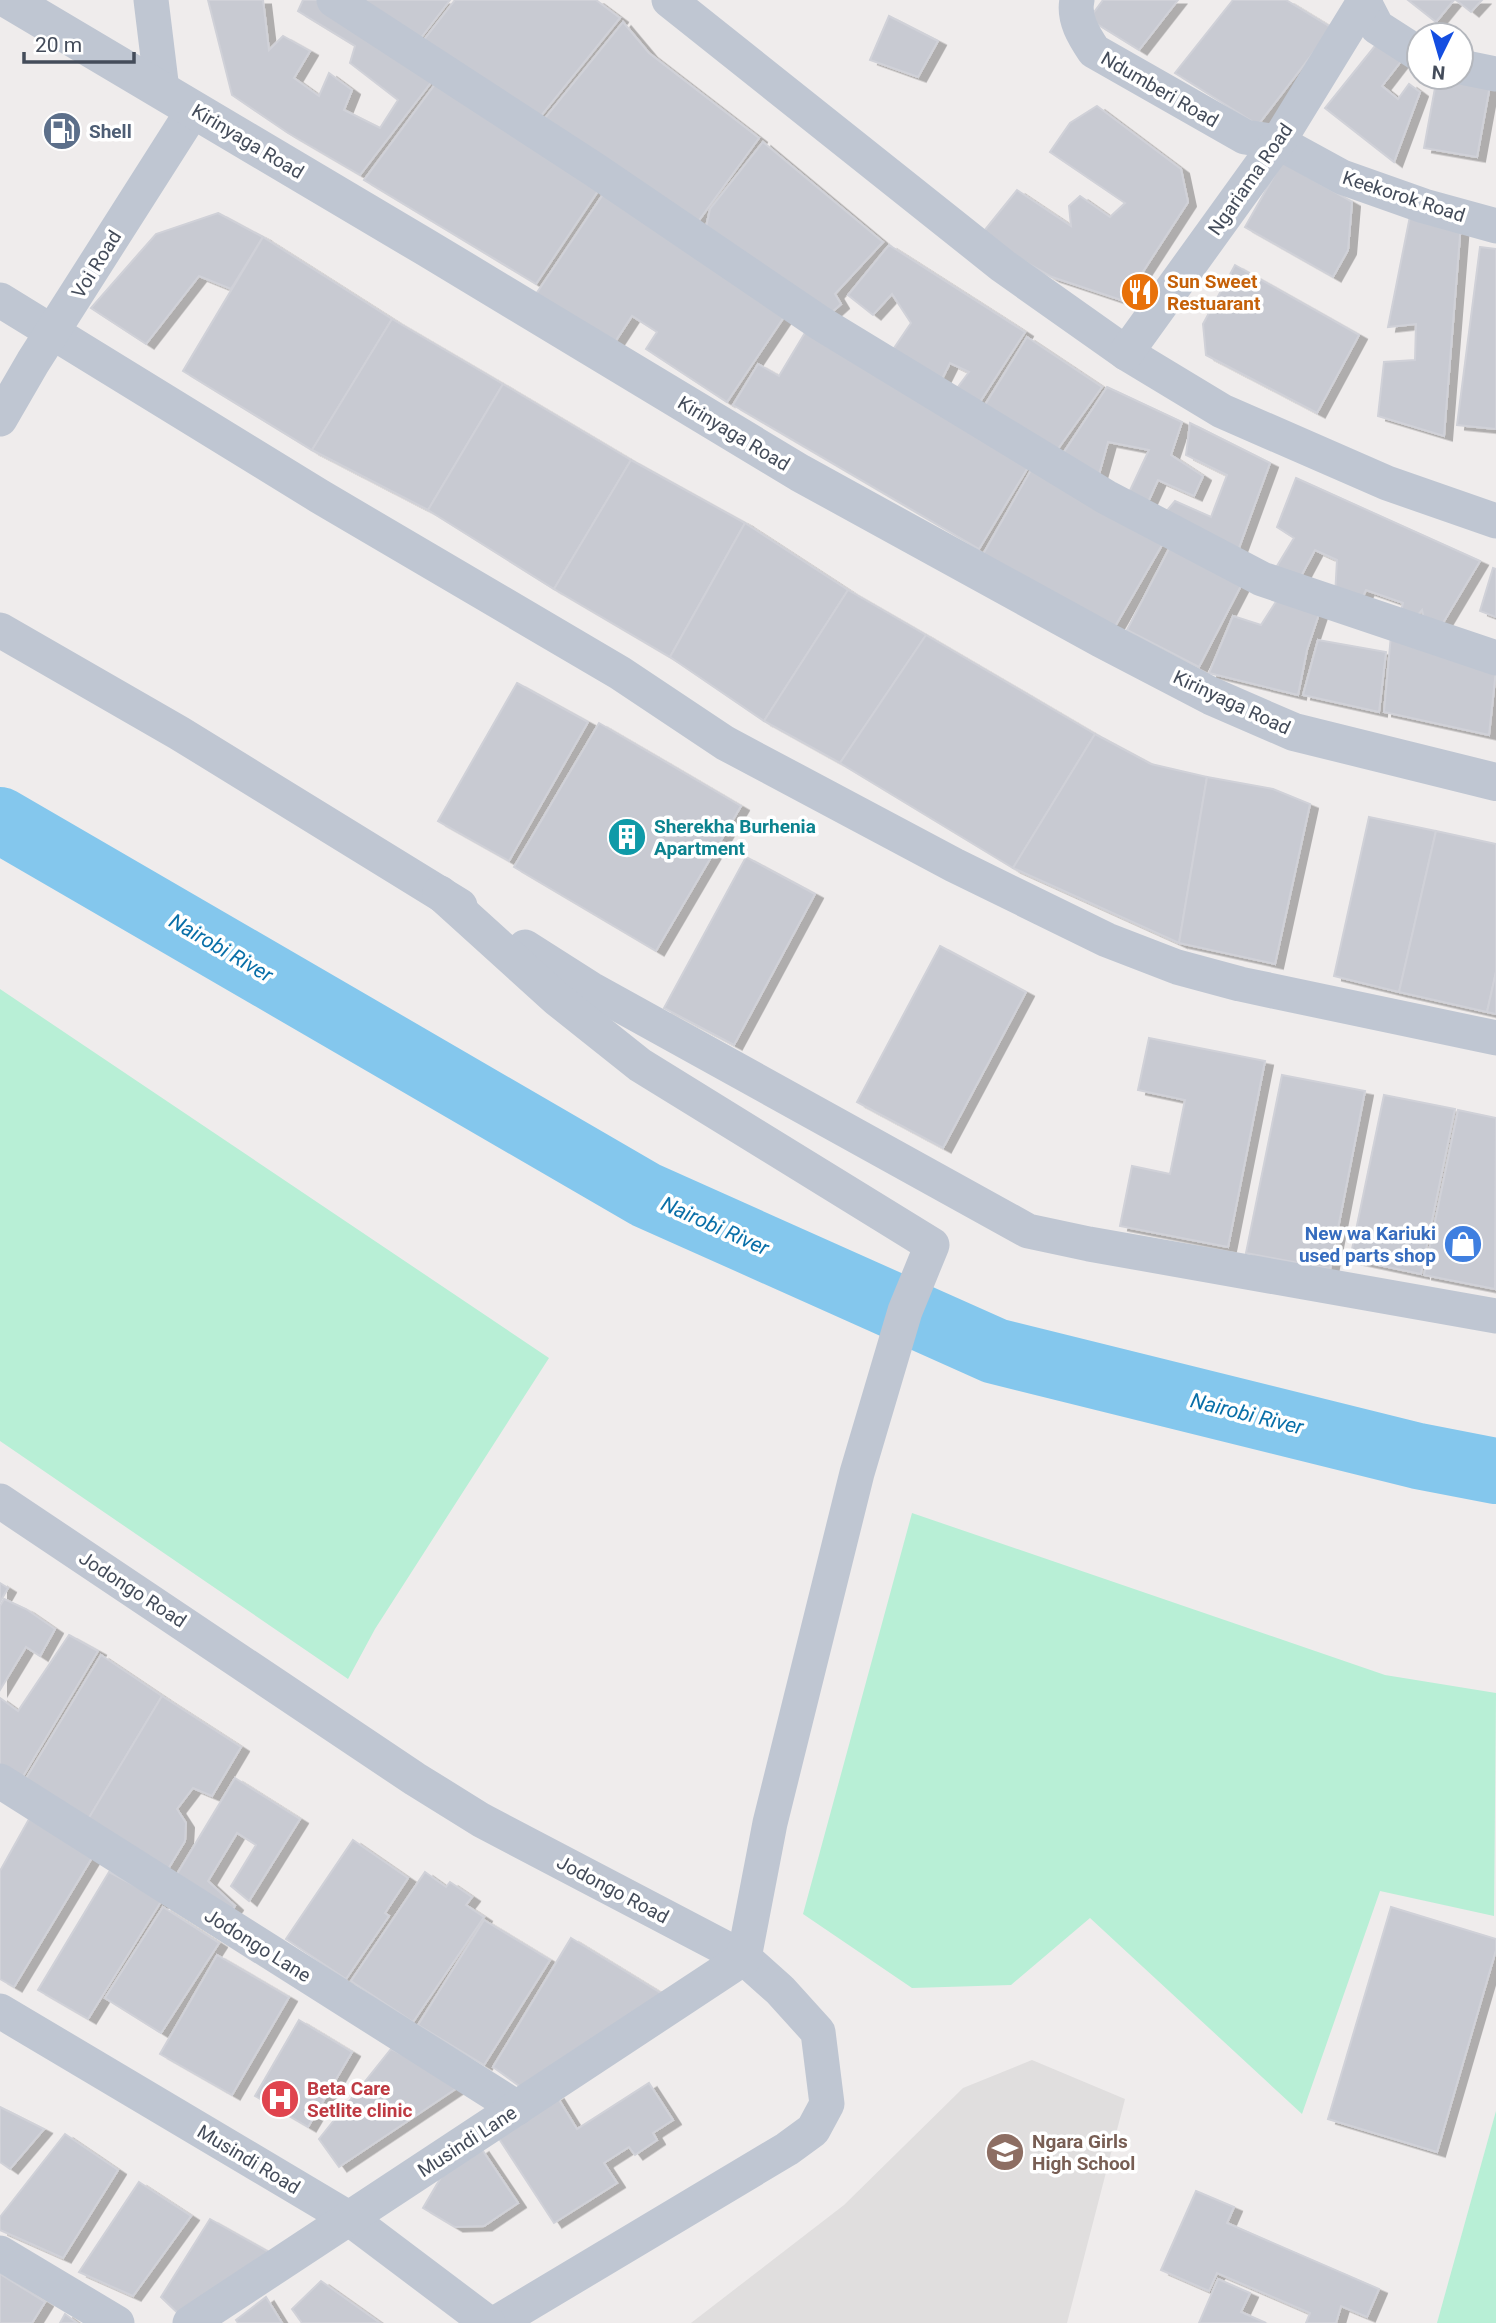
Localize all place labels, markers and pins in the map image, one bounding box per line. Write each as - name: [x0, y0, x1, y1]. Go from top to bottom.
- fuel station icon: Shell: [41, 110, 83, 152]
- place label: Shell: [89, 120, 132, 143]
- place label: Sun Sweet Restuarant: [1167, 270, 1261, 315]
- restaurant icon: Sun Sweet Restuarant: [1119, 271, 1161, 313]
- place label: Sherekha Burhenia Apartment: [654, 815, 816, 860]
- building icon: Sherekha Burhenia Apartment: [606, 816, 648, 858]
- place label: New wa Kariuki used parts shop: [1299, 1222, 1436, 1267]
- shop icon: New wa Kariuki used parts shop: [1442, 1223, 1484, 1265]
- place label: Beta Care Setlite clinic: [307, 2077, 412, 2122]
- hospital icon: Beta Care Setlite clinic: [259, 2078, 301, 2120]
- place label: Ngara Girls High School: [1032, 2130, 1135, 2175]
- school or university icon: Ngara Girls High School: [984, 2131, 1026, 2173]

